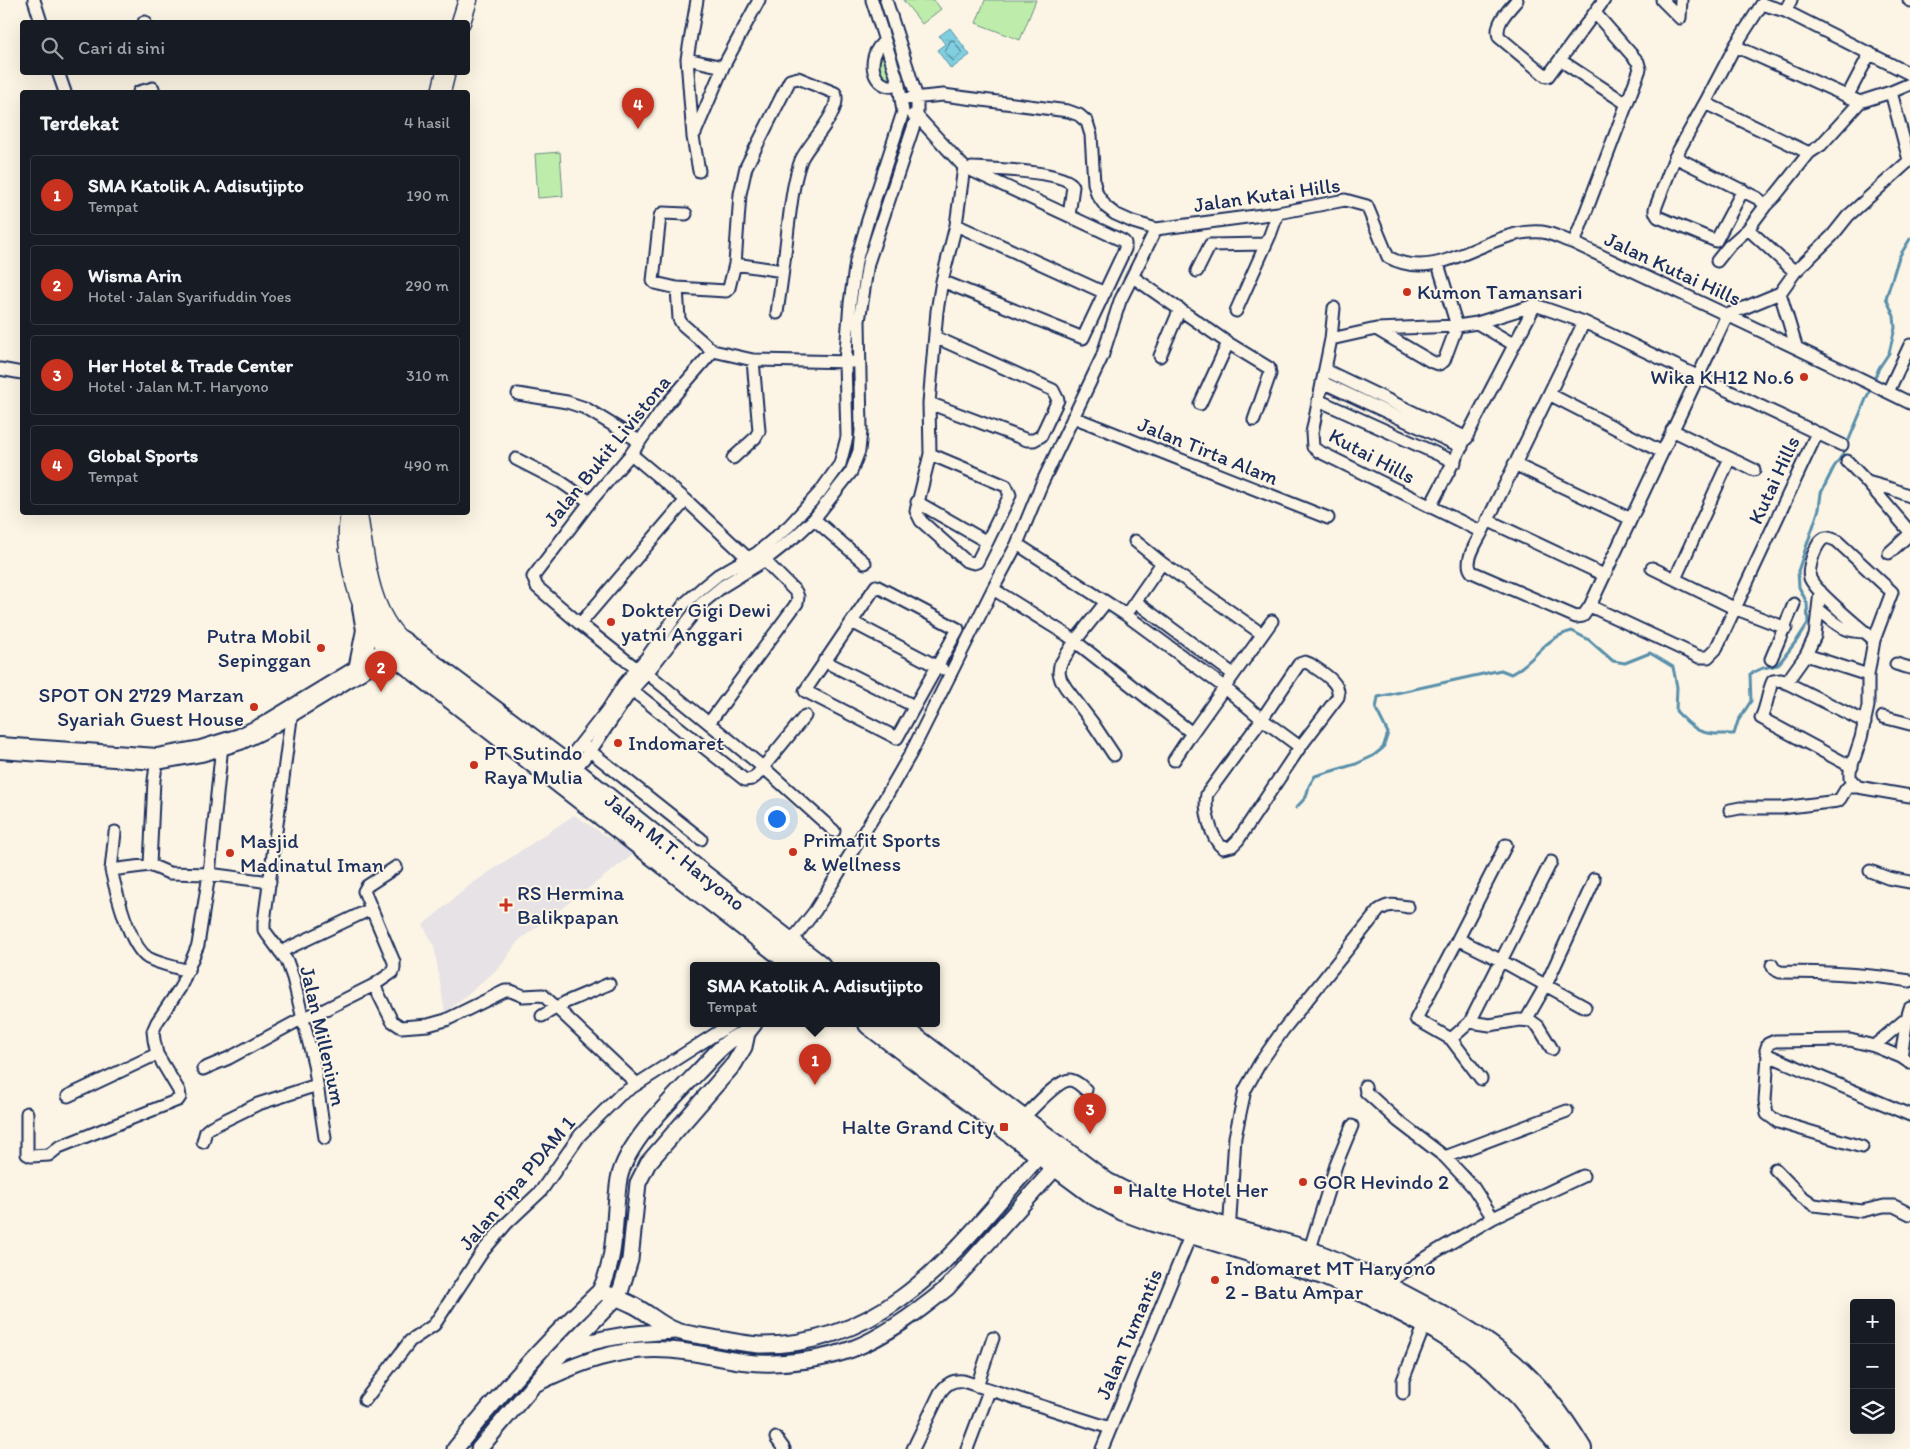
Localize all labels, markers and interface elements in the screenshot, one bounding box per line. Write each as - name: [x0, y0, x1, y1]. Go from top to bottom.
- search box: [20, 20, 470, 75]
- icon: search: [38, 34, 66, 62]
- text: Cari di sini: [78, 36, 165, 59]
- pin: 4: [622, 88, 654, 129]
- text: Terdekat: [40, 110, 119, 135]
- text: 4 hasil: [404, 113, 450, 132]
- street label: Jalan Kutai Hills: [1192, 172, 1342, 217]
- text: SMA Katolik A. Adisutjipto: [88, 174, 304, 197]
- text: 1: [53, 186, 61, 205]
- text: 190 m: [406, 186, 449, 205]
- text: Tempat: [88, 197, 138, 216]
- street label: Jalan Kutai Hills: [1601, 226, 1746, 311]
- text: Wisma Arin: [88, 264, 182, 287]
- text: 2: [53, 276, 61, 295]
- text: 290 m: [405, 276, 449, 295]
- place label: Kumon Tamansari: [1417, 279, 1583, 304]
- marker: Kumon Tamansari: [1401, 286, 1413, 298]
- text: Hotel · Jalan Syarifuddin Yoes: [88, 287, 292, 306]
- text: Her Hotel & Trade Center: [88, 354, 293, 377]
- place label: Wika KH12 No.6: [1650, 364, 1794, 389]
- text: 3: [53, 366, 61, 385]
- text: 310 m: [406, 366, 449, 385]
- street label: Jalan Bukit Livistona: [538, 370, 675, 531]
- marker: Wika KH12 No.6: [1798, 371, 1810, 383]
- text: Hotel · Jalan M.T. Haryono: [88, 377, 269, 396]
- street label: Jalan Tirta Alam: [1134, 411, 1282, 490]
- street label: Kutai Hills: [1325, 422, 1420, 489]
- street label: Kutai Hills: [1742, 432, 1805, 528]
- text: Global Sports: [88, 444, 198, 467]
- text: 4: [52, 456, 62, 475]
- text: 490 m: [404, 456, 449, 475]
- text: Tempat: [88, 467, 138, 486]
- place label: Dokter Gigi Dewi yatni Anggari: [621, 597, 771, 646]
- marker: Dokter Gigi Dewi yatni Anggari: [605, 616, 617, 628]
- place label: Putra Mobil Sepinggan: [207, 623, 311, 672]
- marker: Putra Mobil Sepinggan: [315, 642, 327, 654]
- pin: 2: [365, 651, 397, 692]
- place label: SPOT ON 2729 Marzan Syariah Guest House: [39, 682, 244, 731]
- marker: SPOT ON 2729 Marzan Syariah Guest House: [248, 701, 260, 713]
- place label: Indomaret: [628, 730, 724, 755]
- marker: Indomaret: [612, 737, 624, 749]
- place label: PT Sutindo Raya Mulia: [484, 740, 583, 789]
- marker: PT Sutindo Raya Mulia: [468, 759, 480, 771]
- street label: Jalan M.T. Haryono: [600, 787, 751, 916]
- your location: [764, 806, 790, 832]
- place label: Primafit Sports & Wellness: [803, 827, 941, 876]
- place label: Masjid Madinatul Iman: [240, 828, 384, 877]
- marker: Primafit Sports & Wellness: [787, 846, 799, 858]
- marker: Masjid Madinatul Iman: [224, 847, 236, 859]
- place label: RS Hermina Balikpapan: [517, 880, 624, 929]
- marker: RS Hermina Balikpapan: [499, 898, 513, 912]
- popup: [690, 962, 940, 1027]
- street label: Jalan Millenium: [295, 963, 352, 1109]
- text: SMA Katolik A. Adisutjipto: [707, 974, 923, 997]
- text: Tempat: [707, 997, 757, 1016]
- pin: 1: [799, 1044, 831, 1085]
- pin: 3: [1074, 1093, 1106, 1134]
- street label: Jalan Pipa PDAM 1: [453, 1110, 580, 1255]
- place label: Halte Grand City: [842, 1114, 994, 1139]
- marker: Halte Grand City: [998, 1121, 1010, 1133]
- place label: GOR Hevindo 2: [1313, 1169, 1449, 1194]
- marker: GOR Hevindo 2: [1297, 1176, 1309, 1188]
- place label: Halte Hotel Her: [1128, 1177, 1268, 1202]
- marker: Halte Hotel Her: [1112, 1184, 1124, 1196]
- place label: Indomaret MT Haryono 2 - Batu Ampar: [1225, 1255, 1436, 1304]
- street label: Jalan Tumantis: [1090, 1265, 1167, 1403]
- marker: Indomaret MT Haryono 2 - Batu Ampar: [1209, 1274, 1221, 1286]
- map controls: [1850, 1299, 1895, 1434]
- button: +: [1850, 1299, 1895, 1344]
- button: −: [1850, 1344, 1895, 1389]
- button: layers: [1850, 1389, 1895, 1434]

